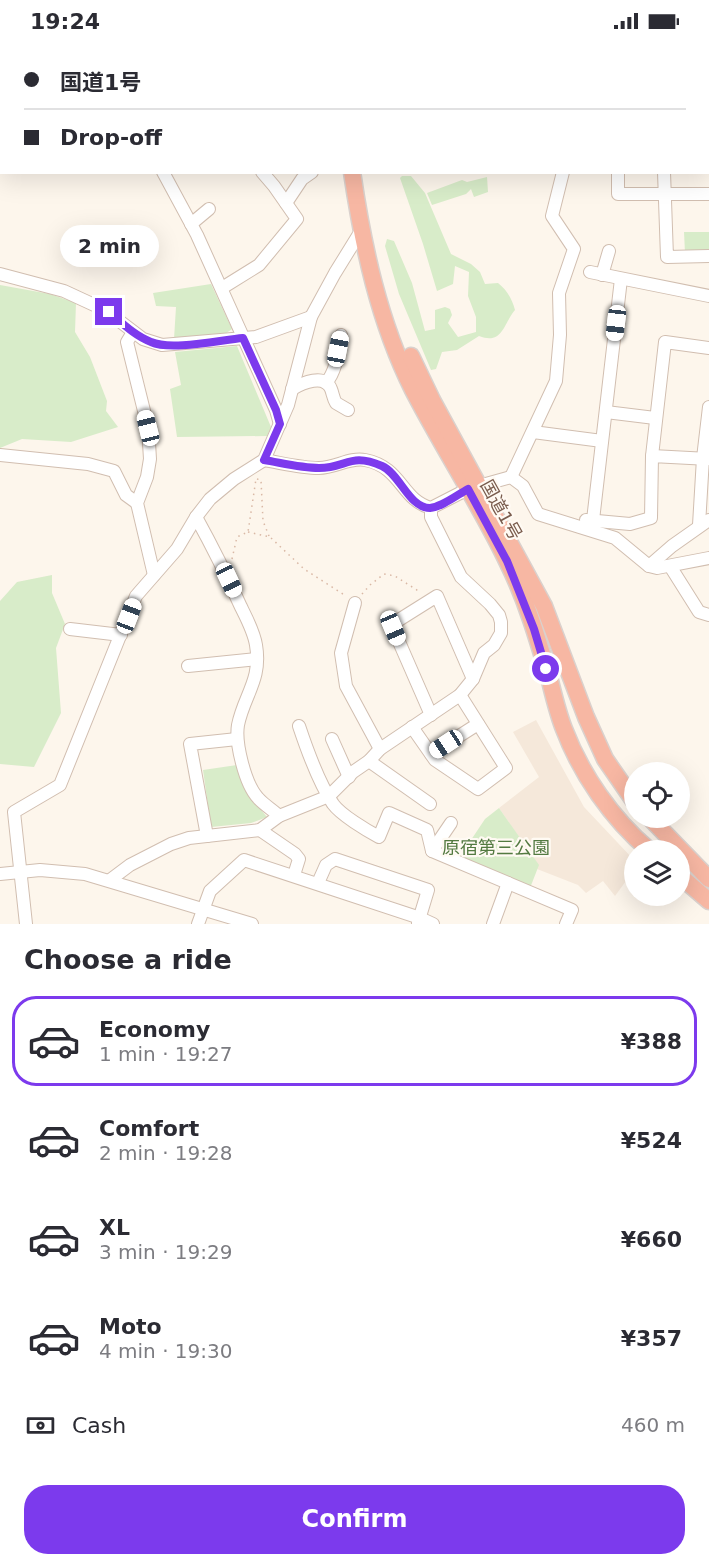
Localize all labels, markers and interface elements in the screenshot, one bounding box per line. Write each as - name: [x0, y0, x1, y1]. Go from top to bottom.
- text: 19:24: [30, 9, 100, 34]
- text: 国道1号: [60, 70, 141, 95]
- text: Drop-off: [60, 125, 162, 150]
- callout: 2 min: [60, 225, 158, 267]
- text: 2 min: [78, 234, 141, 258]
- route end: [95, 298, 122, 325]
- car: [605, 304, 627, 342]
- car: [326, 330, 350, 368]
- car: [135, 408, 161, 448]
- street label: 国道1号: [476, 476, 526, 543]
- car: [213, 560, 245, 600]
- car: [114, 596, 144, 636]
- car: [378, 608, 408, 648]
- route start: [532, 655, 559, 682]
- car: [426, 727, 466, 761]
- map controls: [624, 762, 690, 906]
- button: locate: [624, 762, 690, 828]
- park label: 原宿第三公園: [442, 837, 550, 858]
- button: layers: [624, 840, 690, 906]
- text: Choose a ride: [24, 944, 232, 975]
- icon: car: [27, 1014, 81, 1068]
- text: Economy: [99, 1017, 210, 1042]
- text: ¥388: [621, 1029, 682, 1054]
- text: 1 min · 19:27: [99, 1042, 233, 1066]
- icon: car: [27, 1113, 81, 1167]
- text: Comfort: [99, 1116, 199, 1141]
- text: ¥524: [621, 1128, 682, 1153]
- text: 2 min · 19:28: [99, 1141, 233, 1165]
- icon: car: [27, 1212, 81, 1266]
- text: XL: [99, 1215, 130, 1240]
- text: ¥660: [621, 1227, 682, 1252]
- text: 3 min · 19:29: [99, 1240, 233, 1264]
- icon: car: [27, 1311, 81, 1365]
- text: Moto: [99, 1314, 162, 1339]
- text: ¥357: [621, 1326, 682, 1351]
- text: 4 min · 19:30: [99, 1339, 233, 1363]
- icon: cash: [24, 1409, 57, 1442]
- text: Cash: [72, 1413, 126, 1438]
- text: 460 m: [621, 1413, 685, 1437]
- button: Confirm: [24, 1485, 685, 1554]

